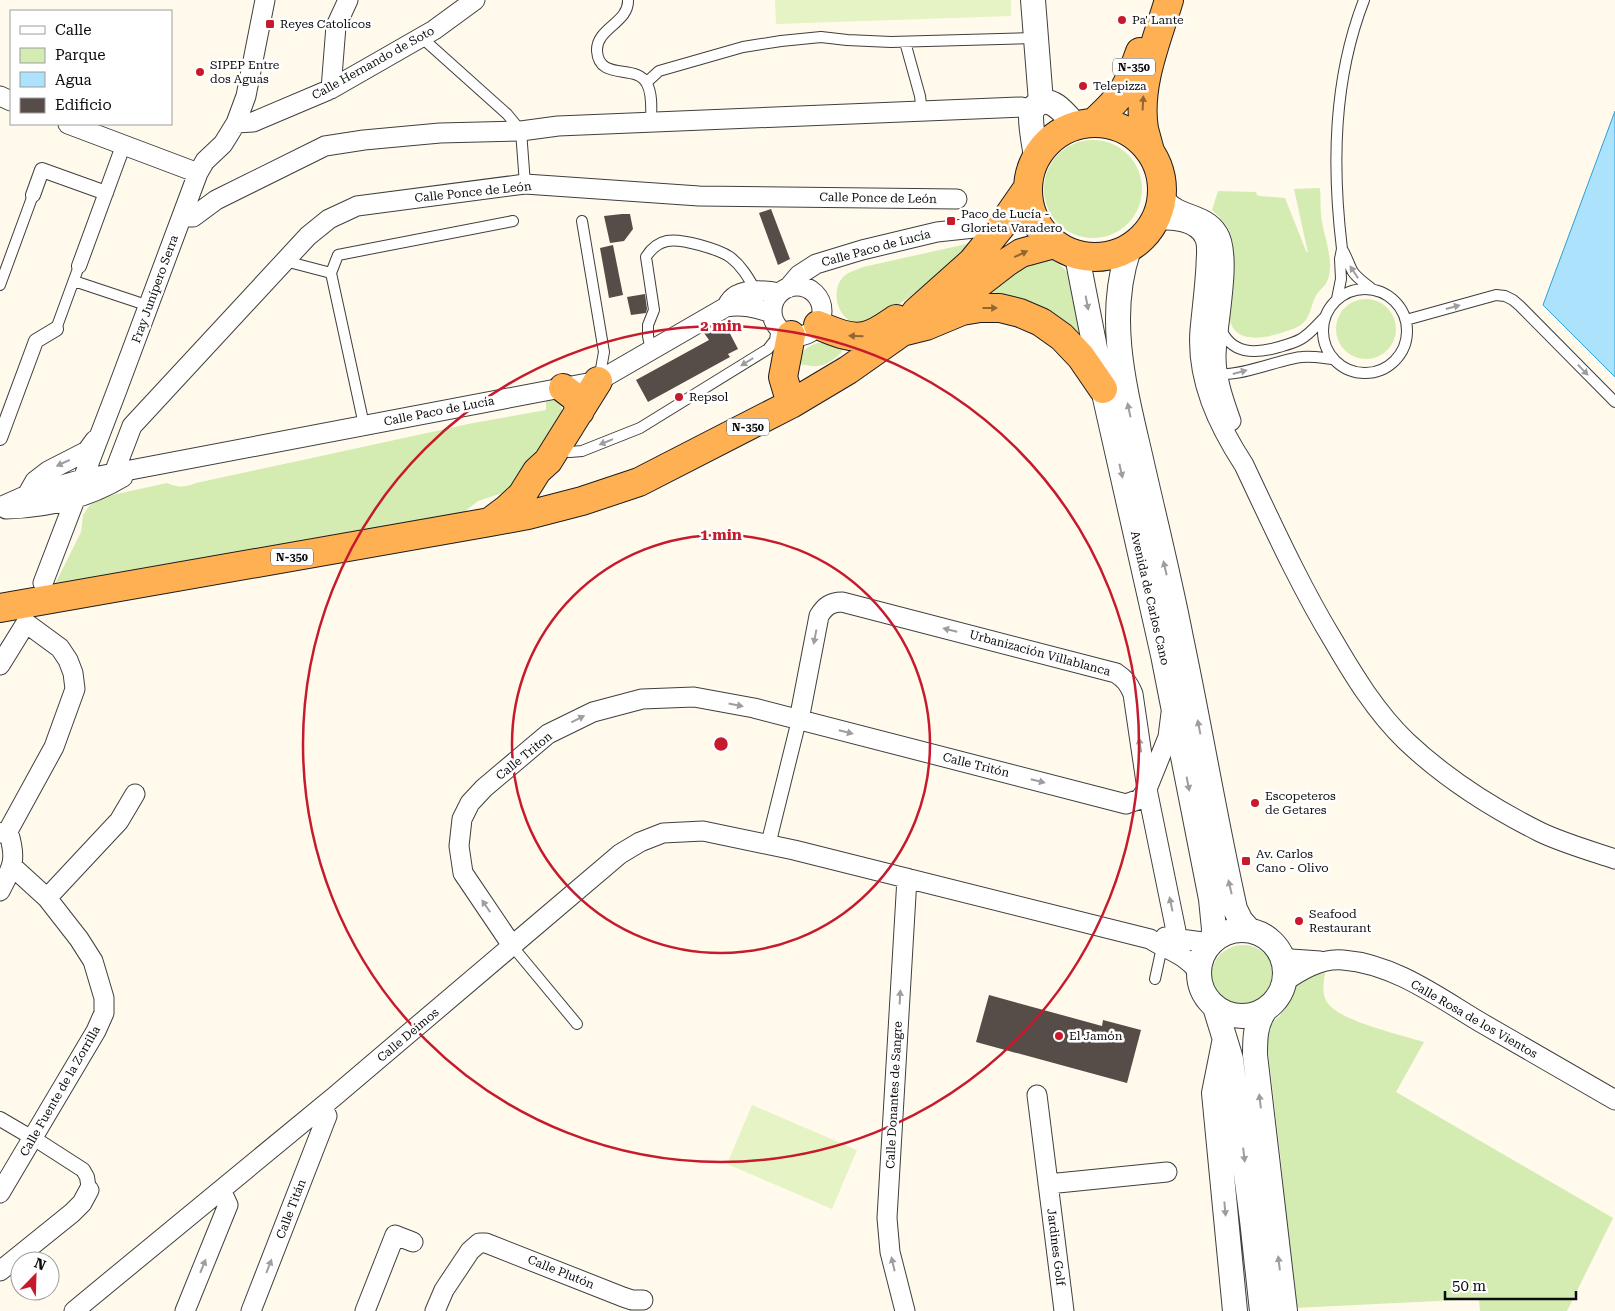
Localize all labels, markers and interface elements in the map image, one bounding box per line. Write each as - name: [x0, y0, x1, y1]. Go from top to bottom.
- legend: [10, 10, 172, 125]
- place label: Pa' Lante: [1132, 13, 1184, 27]
- marker: Pa' Lante: [1116, 14, 1128, 26]
- place label: Reyes Catolicos: [280, 17, 371, 31]
- marker: Reyes Catolicos: [264, 18, 276, 30]
- text: Calle: [55, 21, 91, 39]
- street label: Calle Hernando de Soto: [309, 23, 437, 103]
- text: Parque: [55, 46, 106, 64]
- place label: SIPEP Entre dos Aguas: [210, 58, 280, 86]
- road number: N-350: [1113, 58, 1155, 76]
- marker: SIPEP Entre dos Aguas: [194, 66, 206, 78]
- text: Agua: [55, 71, 92, 89]
- place label: Telepizza: [1093, 79, 1147, 93]
- marker: Telepizza: [1077, 80, 1089, 92]
- one-way arrow: [1140, 95, 1148, 111]
- text: Edificio: [55, 96, 112, 114]
- street label: Calle Ponce de León: [414, 179, 532, 205]
- street label: Calle Ponce de León: [819, 190, 937, 206]
- place label: Paco de Lucía - Glorieta Varadero: [961, 207, 1062, 235]
- marker: Paco de Lucía - Glorieta Varadero: [945, 215, 957, 227]
- street label: Calle Paco de Lucía: [820, 227, 933, 269]
- street label: Fray Junípero Serra: [129, 233, 181, 345]
- one-way arrow: [1014, 250, 1028, 258]
- one-way arrow: [1350, 265, 1359, 279]
- one-way arrow: [1083, 296, 1091, 312]
- one-way arrow: [1445, 303, 1460, 311]
- one-way arrow: [982, 304, 998, 312]
- text: 2 min: [700, 317, 742, 335]
- one-way arrow: [848, 331, 864, 339]
- one-way arrow: [740, 357, 754, 366]
- one-way arrow: [1577, 364, 1589, 376]
- one-way arrow: [1232, 368, 1247, 376]
- place label: Repsol: [689, 390, 729, 404]
- marker: Repsol: [673, 391, 685, 403]
- street label: Calle Paco de Lucía: [383, 393, 496, 429]
- one-way arrow: [1125, 401, 1133, 417]
- road number: N-350: [727, 418, 769, 436]
- one-way arrow: [599, 439, 614, 447]
- one-way arrow: [56, 458, 71, 467]
- one-way arrow: [1117, 463, 1125, 478]
- text: 1 min: [700, 526, 742, 544]
- street label: Avenida de Carlos Cano: [1128, 529, 1172, 667]
- road number: N-350: [271, 548, 313, 566]
- one-way arrow: [1161, 560, 1169, 576]
- one-way arrow: [943, 626, 958, 634]
- street label: Urbanización Villablanca: [968, 627, 1113, 679]
- one-way arrow: [811, 630, 819, 645]
- one-way arrow: [728, 701, 743, 709]
- one-way arrow: [570, 715, 585, 723]
- one-way arrow: [1194, 719, 1202, 735]
- one-way arrow: [839, 728, 854, 736]
- street label: Calle Triton: [493, 729, 555, 783]
- centre of rings: [712, 735, 730, 753]
- one-way arrow: [1136, 736, 1144, 752]
- street label: Calle Tritón: [941, 750, 1011, 780]
- one-way arrow: [1185, 776, 1193, 792]
- one-way arrow: [1030, 777, 1045, 785]
- place label: Escopeteros de Getares: [1265, 789, 1336, 817]
- marker: Escopeteros de Getares: [1249, 797, 1261, 809]
- place label: Av. Carlos Cano - Olivo: [1256, 847, 1329, 875]
- marker: Av. Carlos Cano - Olivo: [1240, 855, 1252, 867]
- one-way arrow: [1226, 879, 1234, 894]
- one-way arrow: [1166, 896, 1174, 912]
- one-way arrow: [481, 900, 490, 913]
- place label: Seafood Restaurant: [1309, 907, 1372, 935]
- marker: Seafood Restaurant: [1293, 915, 1305, 927]
- street label: Calle Rosa de los Vientos: [1408, 977, 1540, 1061]
- one-way arrow: [897, 989, 905, 1005]
- street label: Calle Deimos: [374, 1005, 442, 1065]
- street label: Calle Donantes de Sangre: [883, 1020, 905, 1169]
- street label: Calle Fuente de la Zorrilla: [17, 1023, 103, 1159]
- place label: El Jamón: [1069, 1029, 1123, 1043]
- marker: El Jamón: [1053, 1030, 1065, 1042]
- one-way arrow: [1256, 1093, 1264, 1109]
- one-way arrow: [1240, 1148, 1248, 1164]
- street label: Calle Titán: [273, 1177, 309, 1241]
- one-way arrow: [1221, 1201, 1229, 1217]
- street label: Jardines Golf: [1044, 1208, 1068, 1287]
- north arrow: [10, 1251, 60, 1301]
- street label: Calle Plutón: [526, 1252, 597, 1292]
- one-way arrow: [1275, 1254, 1283, 1270]
- text: N: [32, 1255, 48, 1274]
- one-way arrow: [889, 1256, 897, 1271]
- one-way arrow: [266, 1258, 273, 1273]
- one-way arrow: [200, 1259, 208, 1273]
- scale bar: [1445, 1268, 1576, 1300]
- text: 50 m: [1452, 1277, 1487, 1295]

